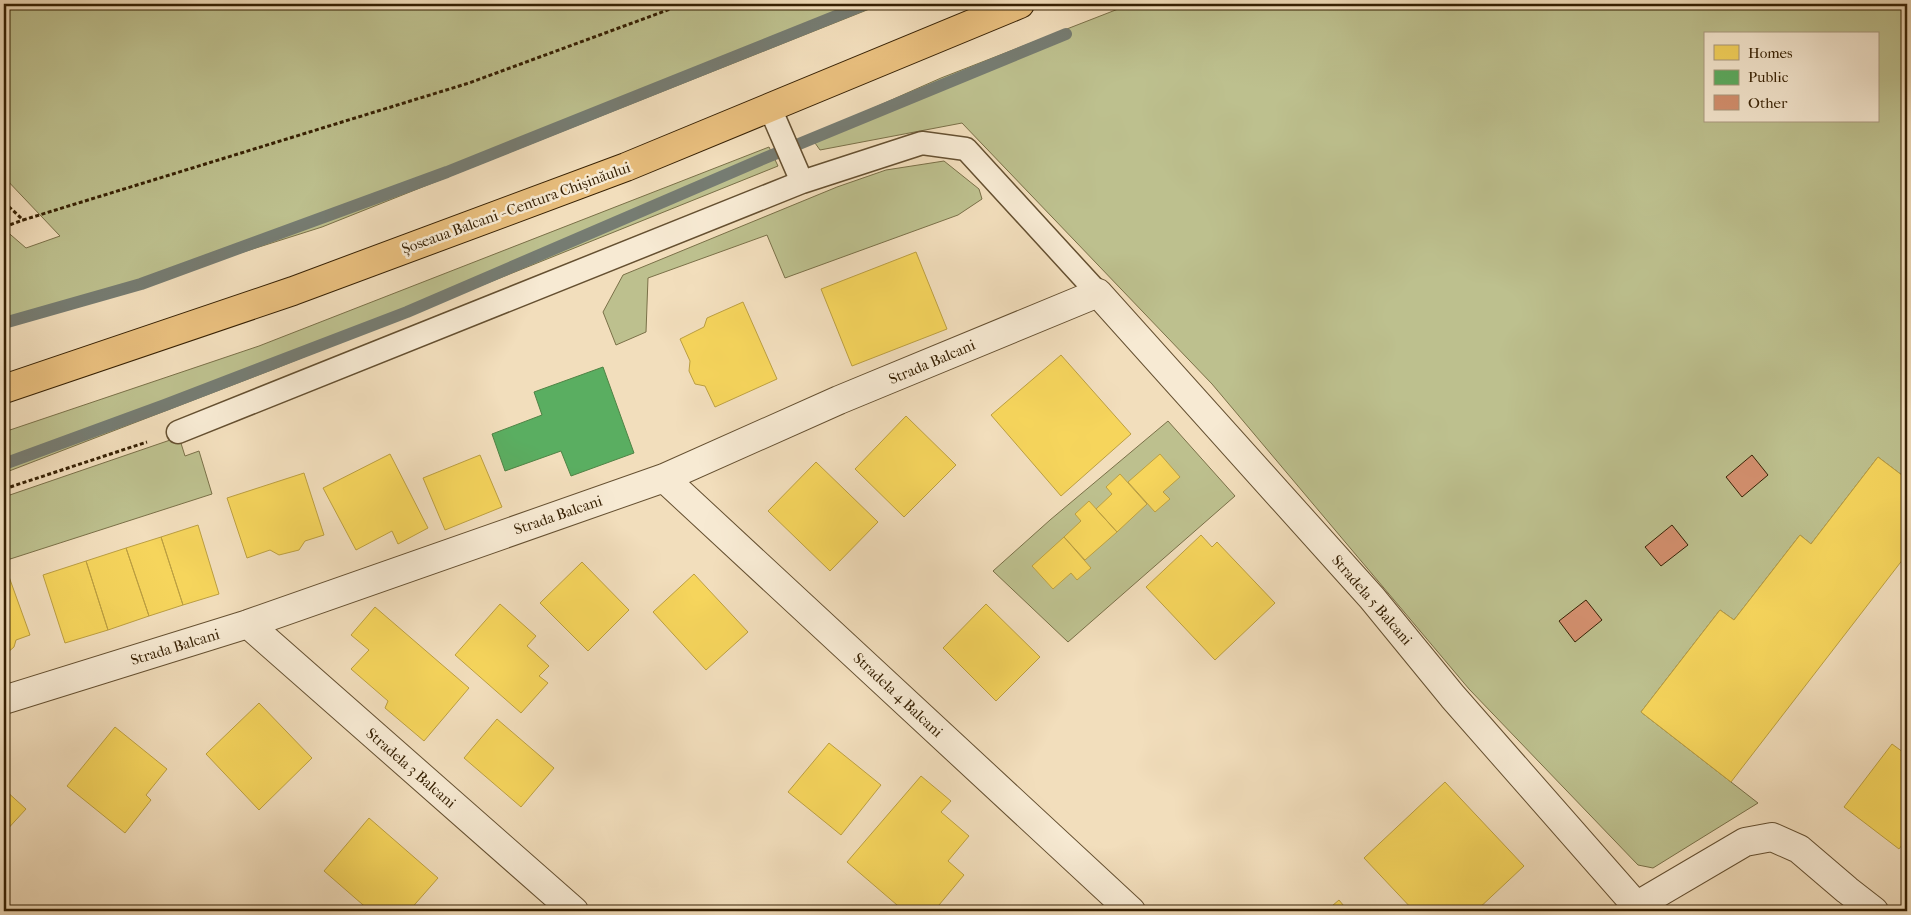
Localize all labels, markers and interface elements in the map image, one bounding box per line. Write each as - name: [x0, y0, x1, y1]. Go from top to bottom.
- legend: [1704, 32, 1878, 122]
- text: Homes: [1748, 44, 1793, 62]
- text: Public: [1748, 68, 1789, 86]
- text: Other: [1748, 94, 1788, 112]
- street label: Șoseaua Balcani - Centura Chișinăului: [399, 158, 633, 258]
- street label: Strada Balcani: [886, 335, 978, 388]
- street label: Strada Balcani: [511, 491, 605, 539]
- street label: Stradela 5 Balcani: [1328, 551, 1416, 649]
- street label: Strada Balcani: [128, 625, 222, 669]
- street label: Stradela 4 Balcani: [850, 649, 947, 741]
- street label: Stradela 3 Balcani: [362, 724, 460, 812]

